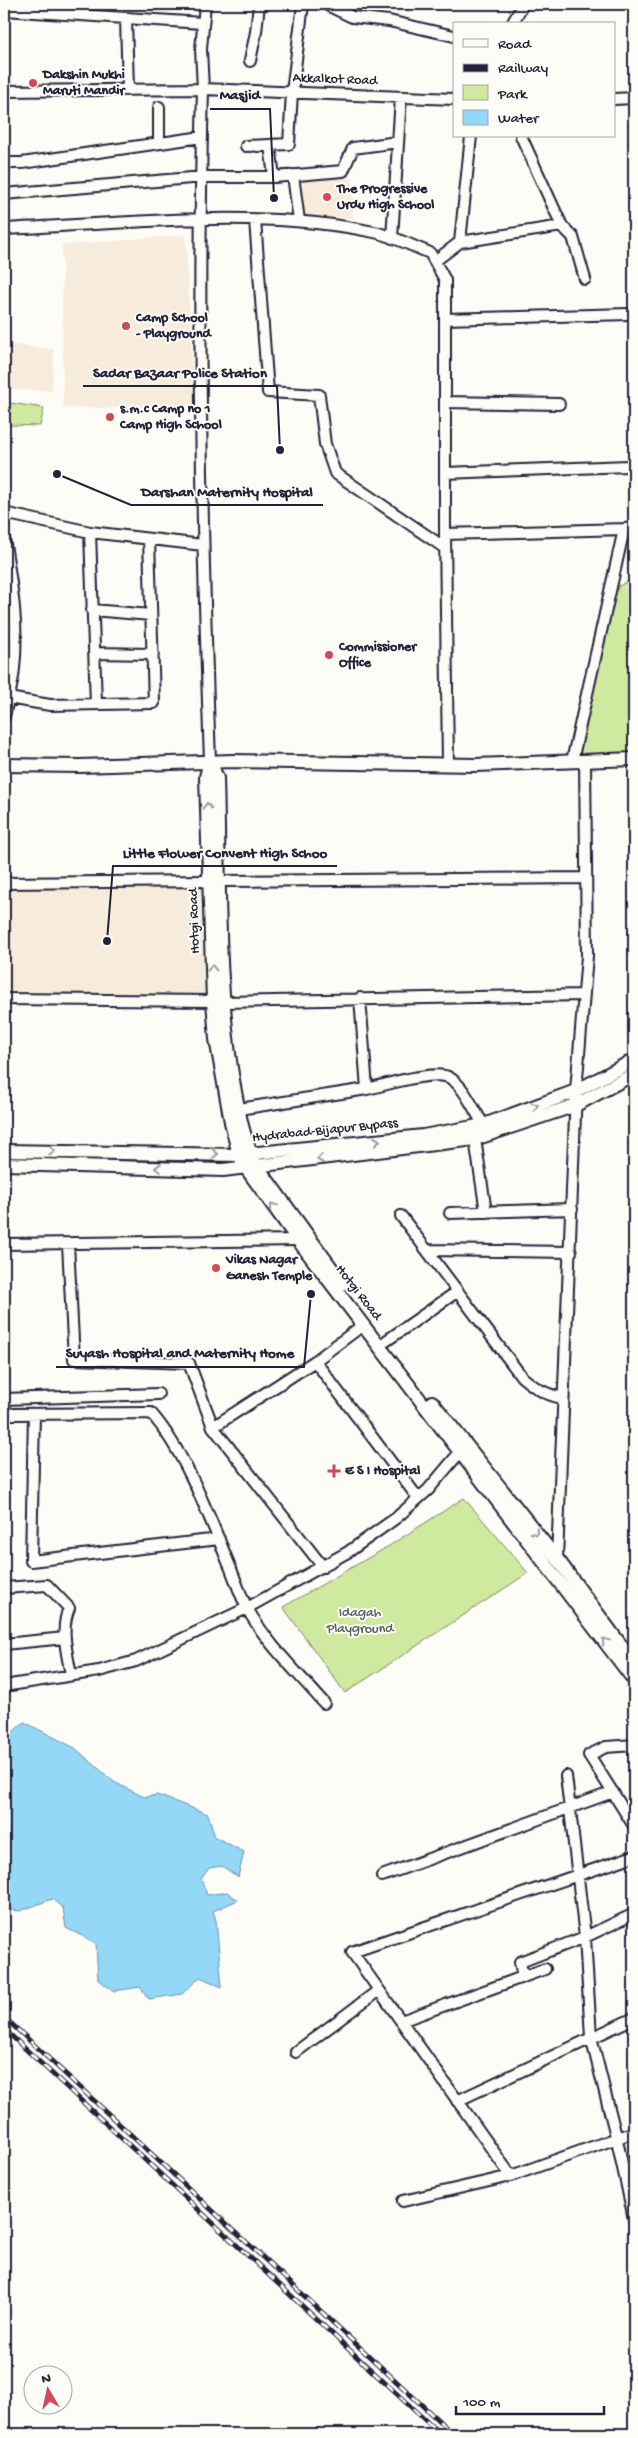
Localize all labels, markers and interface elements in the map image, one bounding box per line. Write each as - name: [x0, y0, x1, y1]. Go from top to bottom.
- legend: [453, 22, 616, 138]
- text: Road: [498, 36, 532, 54]
- text: Railway: [498, 60, 549, 78]
- place label: Dakshin Mukhi Maruti Mandir: [41, 67, 126, 100]
- street label: Akkalkot Road: [292, 70, 379, 90]
- marker: Dakshin Mukhi Maruti Mandir: [27, 77, 39, 89]
- callout: Masjid: [210, 79, 270, 109]
- text: Park: [497, 86, 528, 104]
- text: Masjid: [220, 87, 263, 105]
- text: Water: [498, 110, 540, 128]
- place label: The Progressive Urdu High School: [336, 181, 434, 214]
- marker: The Progressive Urdu High School: [321, 191, 333, 203]
- place label: Camp School - Playground: [135, 310, 213, 343]
- marker: Camp School - Playground: [120, 320, 132, 332]
- callout: Sadar Bazaar Police Station: [83, 356, 277, 386]
- text: Sadar Bazaar Police Station: [93, 365, 268, 383]
- place label: s.m.c Camp no 1 Camp High School: [119, 401, 222, 434]
- marker: s.m.c Camp no 1 Camp High School: [104, 411, 116, 423]
- callout: Darshan Maternity Hospital: [131, 475, 323, 505]
- text: Darshan Maternity Hospital: [139, 484, 313, 502]
- place label: Commissioner Office: [338, 639, 418, 672]
- marker: Commissioner Office: [323, 649, 335, 661]
- one-way arrow: [202, 802, 212, 810]
- callout: Little Flower Convent High Schoo: [113, 836, 337, 866]
- text: Little Flower Convent High Schoo: [123, 845, 327, 863]
- street label: Hotgi Road: [185, 886, 205, 954]
- one-way arrow: [206, 964, 217, 972]
- one-way arrow: [530, 1102, 538, 1112]
- street label: Hydrabad-Bijapur Bypass: [251, 1115, 400, 1147]
- one-way arrow: [373, 1136, 381, 1147]
- one-way arrow: [49, 1146, 57, 1157]
- one-way arrow: [212, 1149, 219, 1159]
- one-way arrow: [316, 1153, 324, 1164]
- one-way arrow: [154, 1163, 162, 1173]
- one-way arrow: [270, 1203, 278, 1212]
- place label: Vikas Nagar Ganesh Temple: [225, 1252, 313, 1285]
- marker: Vikas Nagar Ganesh Temple: [210, 1262, 222, 1274]
- street label: Hotgi Road: [331, 1262, 386, 1326]
- callout: Suyash Hospital and Maternity Home: [56, 1337, 304, 1367]
- text: Suyash Hospital and Maternity Home: [66, 1345, 296, 1363]
- place label: E S I Hospital: [345, 1463, 420, 1480]
- marker: E S I Hospital: [327, 1464, 341, 1478]
- one-way arrow: [530, 1527, 539, 1536]
- park label: Idagah Playground: [325, 1605, 395, 1638]
- one-way arrow: [602, 1637, 611, 1647]
- north arrow: [22, 2366, 72, 2416]
- text: N: [41, 2371, 52, 2389]
- scale bar: [456, 2383, 603, 2415]
- text: 100 m: [462, 2394, 501, 2412]

